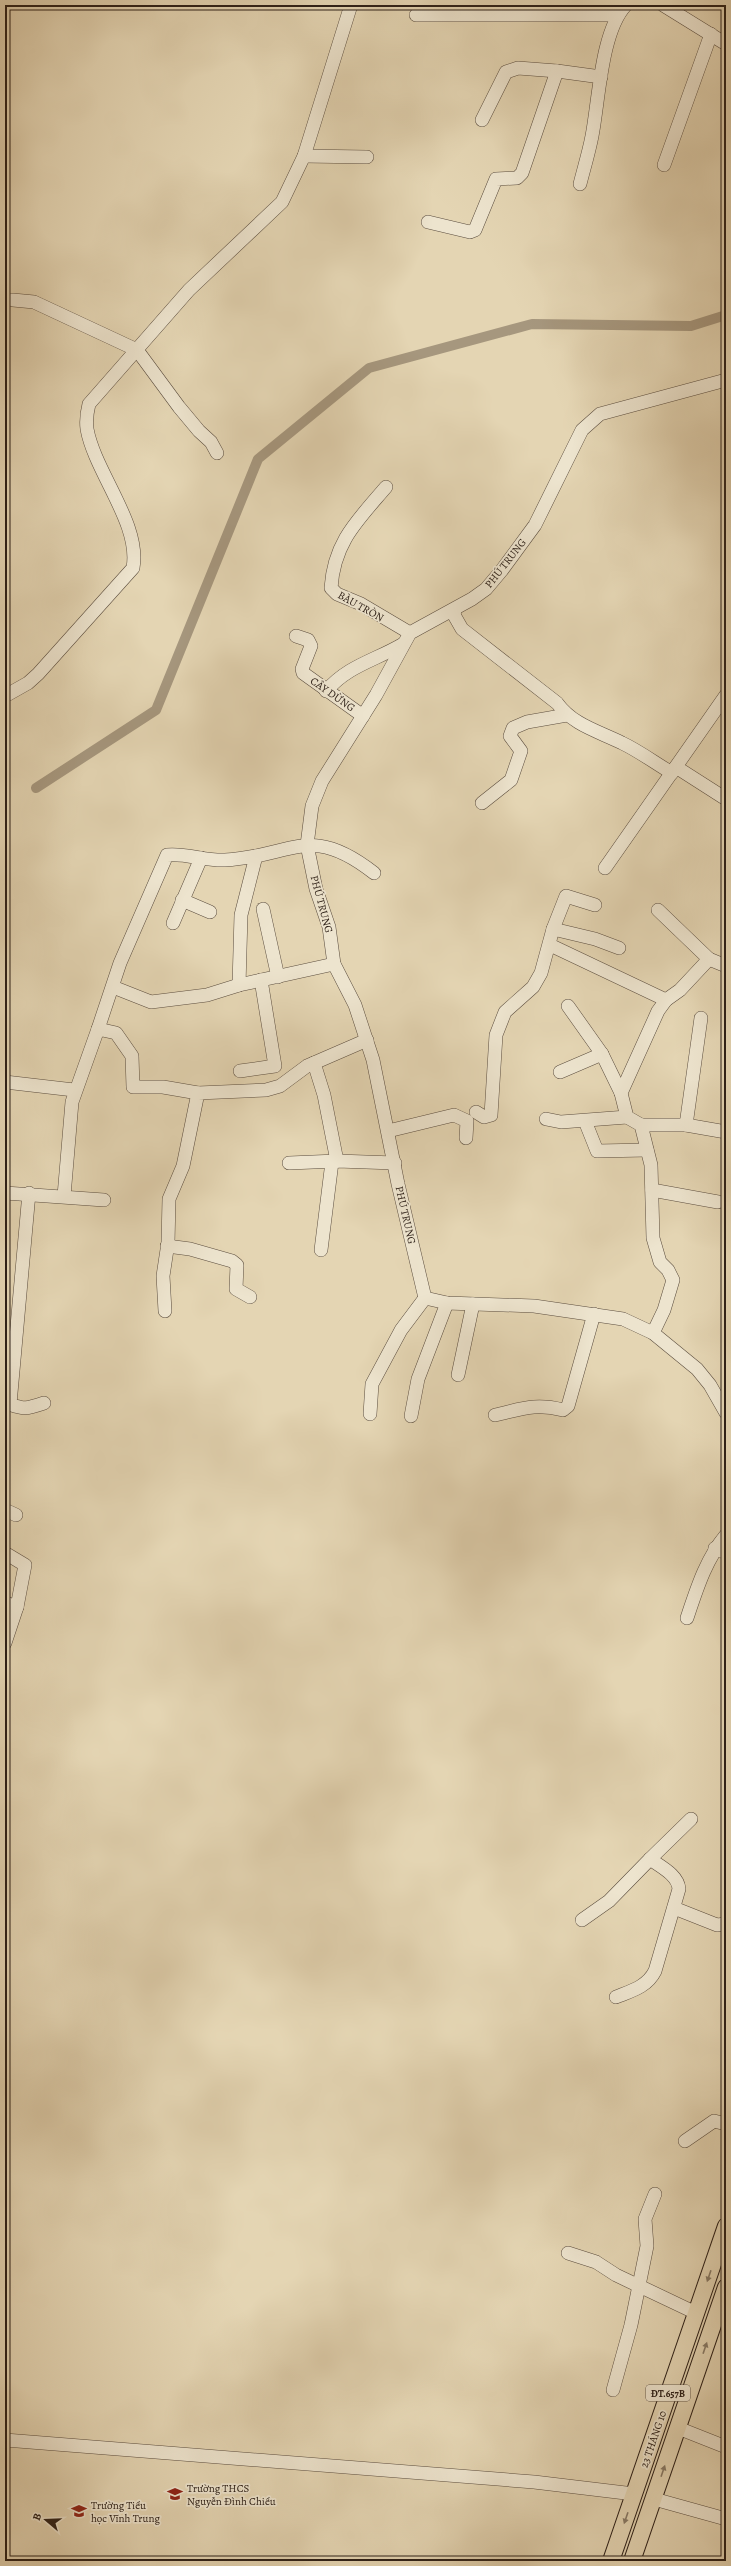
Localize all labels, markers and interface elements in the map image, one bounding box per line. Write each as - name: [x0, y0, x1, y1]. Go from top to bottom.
- street label: PHÚ TRUNG: [481, 535, 530, 591]
- street label: BÀU TRÒN: [335, 588, 387, 625]
- street label: CÂY DỪNG: [307, 673, 358, 715]
- street label: PHÚ TRUNG: [307, 874, 336, 935]
- street label: PHÚ TRUNG: [392, 1185, 419, 1246]
- one-way arrow: [705, 2271, 711, 2283]
- one-way arrow: [702, 2342, 708, 2354]
- road number: ĐT.657B: [646, 2385, 690, 2401]
- street label: 23 THÁNG 10: [637, 2408, 670, 2470]
- one-way arrow: [660, 2465, 666, 2477]
- place label: Trường THCS Nguyễn Đình Chiểu: [187, 2481, 276, 2509]
- school or university icon: Trường THCS Nguyễn Đình Chiểu: [166, 2485, 184, 2503]
- place label: Trường Tiểu học Vĩnh Trung: [91, 2498, 161, 2526]
- north arrow: [26, 2500, 66, 2540]
- school or university icon: Trường Tiểu học Vĩnh Trung: [70, 2502, 88, 2520]
- text: B: [29, 2511, 45, 2523]
- one-way arrow: [622, 2513, 628, 2525]

